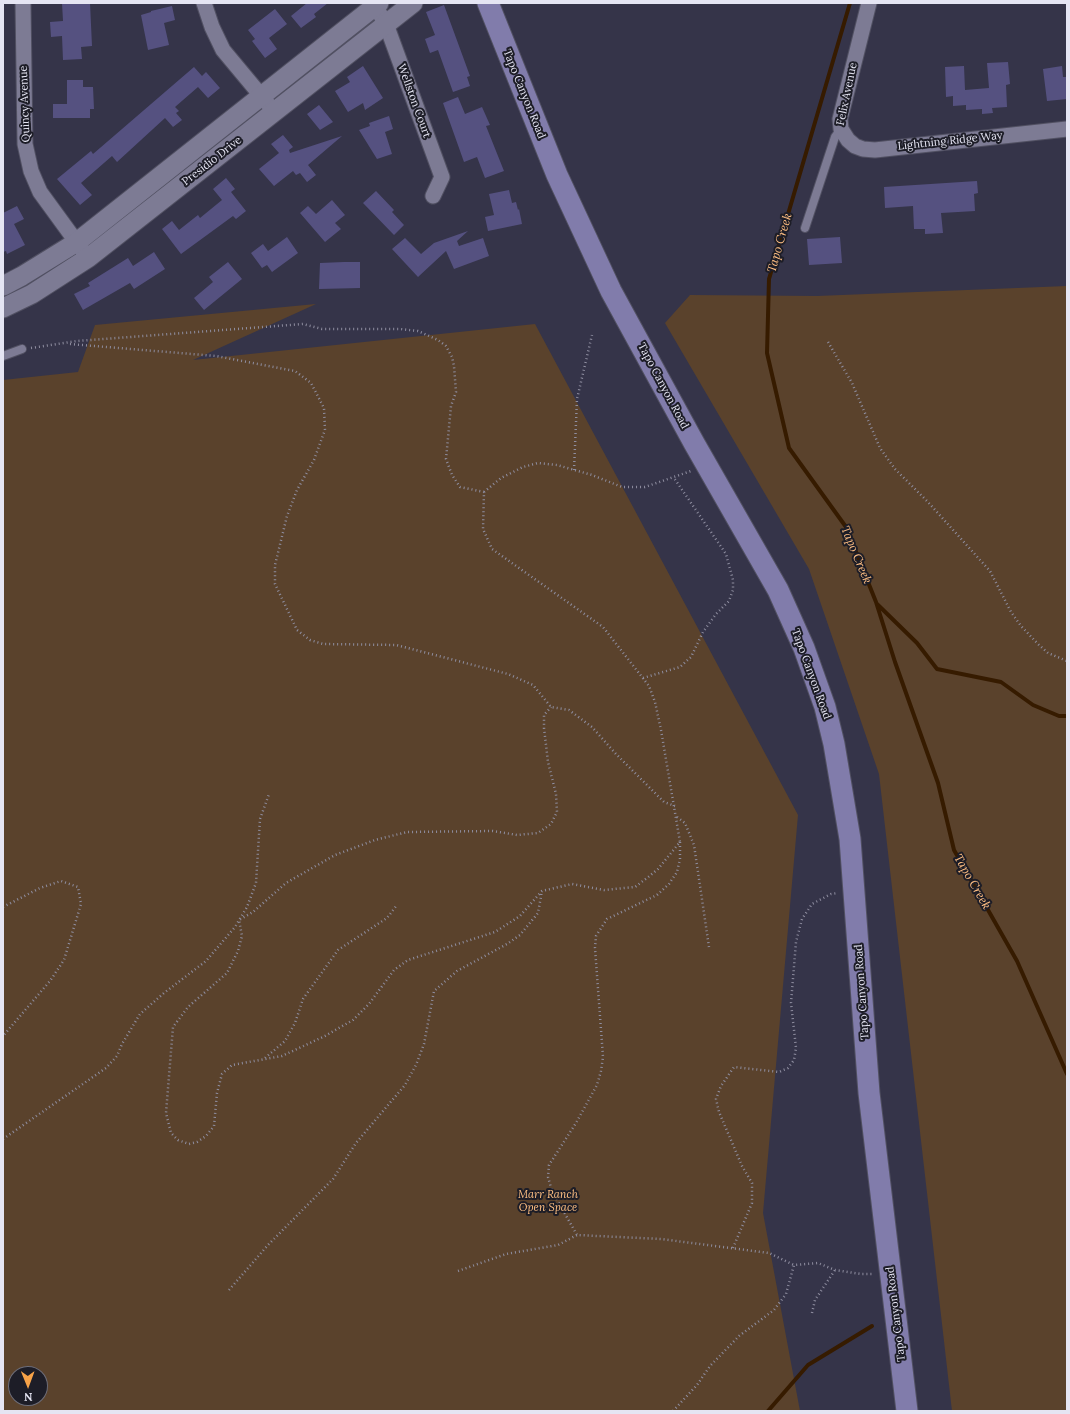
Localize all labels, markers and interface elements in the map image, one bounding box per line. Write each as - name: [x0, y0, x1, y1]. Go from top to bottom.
- street label: Tapo Canyon Road: [500, 47, 548, 141]
- street label: Felix Avenue: [834, 61, 860, 127]
- street label: Wellston Court: [395, 62, 433, 140]
- street label: Quincy Avenue: [17, 65, 33, 143]
- street label: Lightning Ridge Way: [897, 129, 1003, 153]
- street label: Presidio Drive: [180, 134, 244, 188]
- water label: Tapo Creek: [765, 212, 795, 274]
- street label: Tapo Canyon Road: [635, 341, 691, 431]
- water label: Tapo Creek: [837, 524, 875, 586]
- street label: Tapo Canyon Road: [788, 627, 834, 721]
- water label: Tapo Creek: [951, 852, 993, 912]
- street label: Tapo Canyon Road: [852, 944, 872, 1040]
- park label: Marr Ranch Open Space: [518, 1188, 578, 1214]
- street label: Tapo Canyon Road: [884, 1266, 908, 1362]
- north arrow: [8, 1366, 48, 1406]
- text: N: [24, 1390, 33, 1404]

